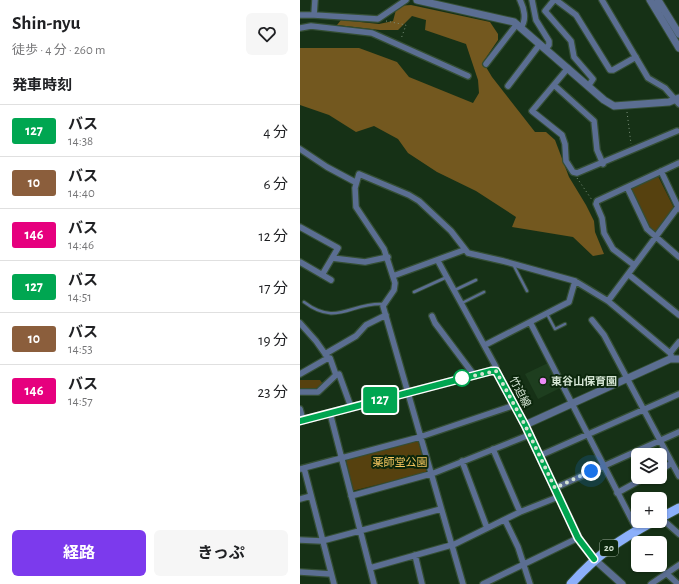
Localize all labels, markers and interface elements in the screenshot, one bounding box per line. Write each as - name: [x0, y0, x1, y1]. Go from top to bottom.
- button: heart: [246, 13, 288, 55]
- text: Shin-nyu: [12, 14, 80, 33]
- text: 徒歩 · 4 分 · 260 m: [12, 44, 105, 57]
- text: 発車時刻: [12, 78, 72, 93]
- text: バス: [68, 117, 98, 132]
- text: 127: [25, 124, 43, 138]
- text: 4 分: [263, 125, 288, 140]
- text: 14:38: [68, 135, 93, 148]
- text: バス: [68, 169, 98, 184]
- text: 10: [28, 176, 40, 190]
- text: 6 分: [263, 177, 288, 192]
- text: 14:40: [68, 187, 95, 200]
- text: バス: [68, 221, 98, 236]
- text: 146: [25, 228, 43, 242]
- text: 12 分: [259, 229, 288, 244]
- text: 14:46: [68, 239, 94, 252]
- text: バス: [68, 273, 98, 288]
- text: 127: [25, 280, 43, 294]
- text: 17 分: [259, 281, 288, 296]
- text: 14:51: [68, 291, 92, 304]
- text: バス: [68, 325, 98, 340]
- text: 10: [28, 332, 40, 346]
- text: 19 分: [258, 333, 288, 348]
- text: 14:53: [68, 343, 93, 356]
- unlabelled marker: [453, 369, 471, 387]
- street label: 竹迫線: [507, 374, 533, 409]
- place label: 東谷山保育園: [551, 375, 617, 387]
- marker: 東谷山保育園: [538, 376, 548, 386]
- text: バス: [68, 377, 98, 392]
- text: 146: [25, 384, 43, 398]
- text: 23 分: [258, 385, 288, 400]
- line badge: 127: [357, 387, 403, 413]
- text: 127: [371, 393, 389, 407]
- text: 14:57: [68, 395, 93, 408]
- map controls: [631, 448, 667, 572]
- button: layers: [631, 448, 667, 484]
- park label: 薬師堂公園: [373, 456, 428, 468]
- your location: [581, 461, 601, 481]
- button: +: [631, 492, 667, 528]
- button: 経路: [12, 530, 146, 576]
- button: きっぷ: [154, 530, 288, 576]
- button: −: [631, 536, 667, 572]
- road number: 20: [600, 540, 618, 556]

